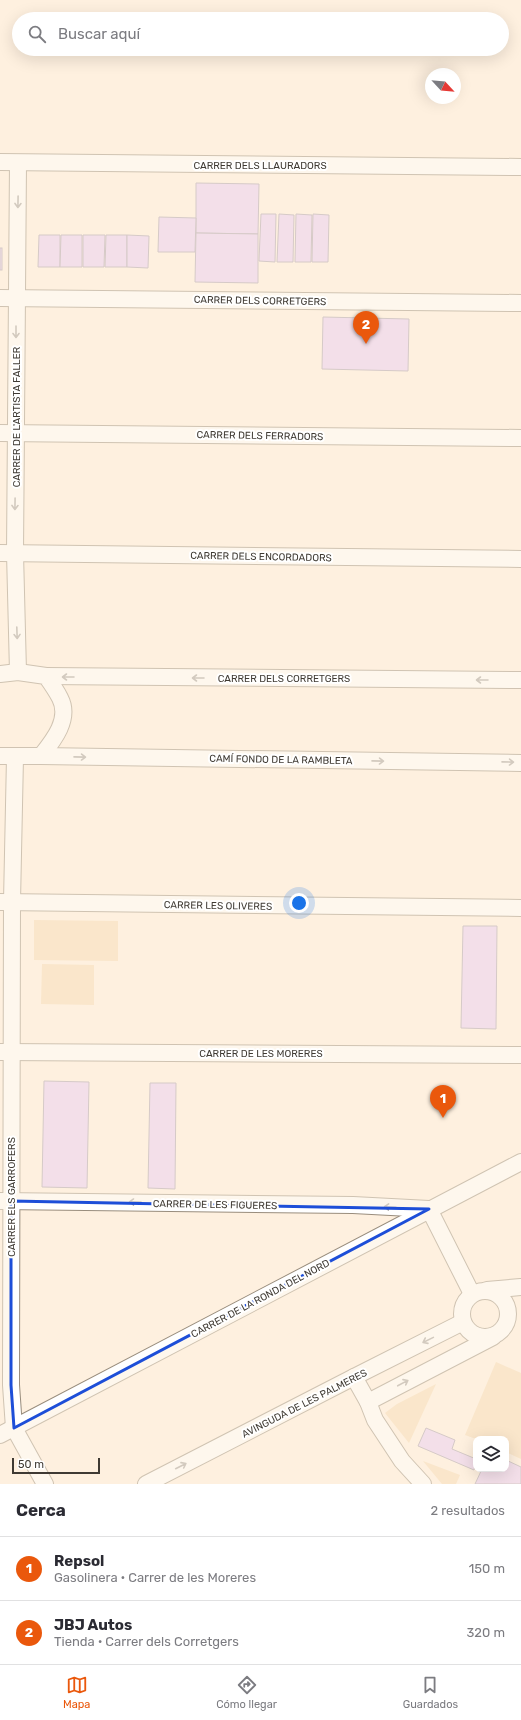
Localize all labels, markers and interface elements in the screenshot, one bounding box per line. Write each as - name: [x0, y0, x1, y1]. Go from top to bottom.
- search box: [12, 12, 509, 56]
- icon: search: [26, 23, 48, 45]
- text: Buscar aquí: [58, 25, 140, 43]
- north arrow: [425, 68, 461, 104]
- street label: CARRER DELS LLAURADORS: [193, 160, 327, 172]
- one-way arrow: [14, 195, 22, 208]
- street label: CARRER DELS CORRETGERS: [194, 294, 326, 308]
- pin: 2: [353, 311, 379, 344]
- one-way arrow: [12, 325, 20, 338]
- street label: CARRER DE L'ARTISTA FALLER: [11, 346, 23, 487]
- street label: CARRER DELS FERRADORS: [196, 429, 323, 443]
- one-way arrow: [11, 497, 19, 510]
- street label: CARRER DELS ENCORDADORS: [190, 550, 332, 564]
- one-way arrow: [13, 626, 21, 639]
- one-way arrow: [62, 673, 75, 681]
- street label: CARRER DELS CORRETGERS: [218, 673, 350, 685]
- one-way arrow: [192, 674, 205, 682]
- one-way arrow: [476, 676, 489, 684]
- one-way arrow: [73, 753, 86, 761]
- street label: CAMÍ FONDO DE LA RAMBLETA: [209, 753, 353, 767]
- one-way arrow: [371, 757, 384, 765]
- one-way arrow: [501, 758, 514, 766]
- your location: [289, 893, 309, 913]
- street label: CARRER LES OLIVERES: [164, 899, 272, 913]
- street label: CARRER DE LES MORERES: [199, 1048, 323, 1060]
- pin: 1: [430, 1085, 456, 1118]
- street label: CARRER ELS GARROFERS: [6, 1137, 18, 1257]
- street label: CARRER DE LES FIGUERES: [153, 1198, 277, 1212]
- one-way arrow: [129, 1199, 142, 1206]
- one-way arrow: [384, 1204, 397, 1211]
- street label: CARRER DE LA RONDA DEL NORD: [189, 1257, 332, 1341]
- one-way arrow: [422, 1337, 434, 1344]
- street label: AVINGUDA DE LES PALMERES: [240, 1367, 369, 1441]
- one-way arrow: [397, 1379, 409, 1387]
- map controls: [473, 1436, 509, 1472]
- button: layers: [473, 1436, 509, 1472]
- scale bar: [12, 1456, 100, 1475]
- text: 50 m: [18, 1458, 44, 1471]
- one-way arrow: [174, 1462, 186, 1469]
- text: Cerca: [16, 1500, 66, 1520]
- text: 2 resultados: [430, 1503, 505, 1518]
- text: Repsol: [54, 1552, 104, 1570]
- text: 1: [26, 1561, 32, 1576]
- text: 150 m: [469, 1561, 505, 1576]
- text: Gasolinera · Carrer de les Moreres: [54, 1570, 256, 1585]
- text: JBJ Autos: [54, 1616, 132, 1634]
- text: 2: [25, 1625, 33, 1640]
- text: 320 m: [467, 1625, 505, 1640]
- text: Tienda · Carrer dels Corretgers: [54, 1634, 239, 1649]
- tab: Mapa: [63, 1674, 90, 1711]
- tab: Cómo llegar: [216, 1674, 277, 1711]
- tab: Guardados: [403, 1674, 458, 1711]

